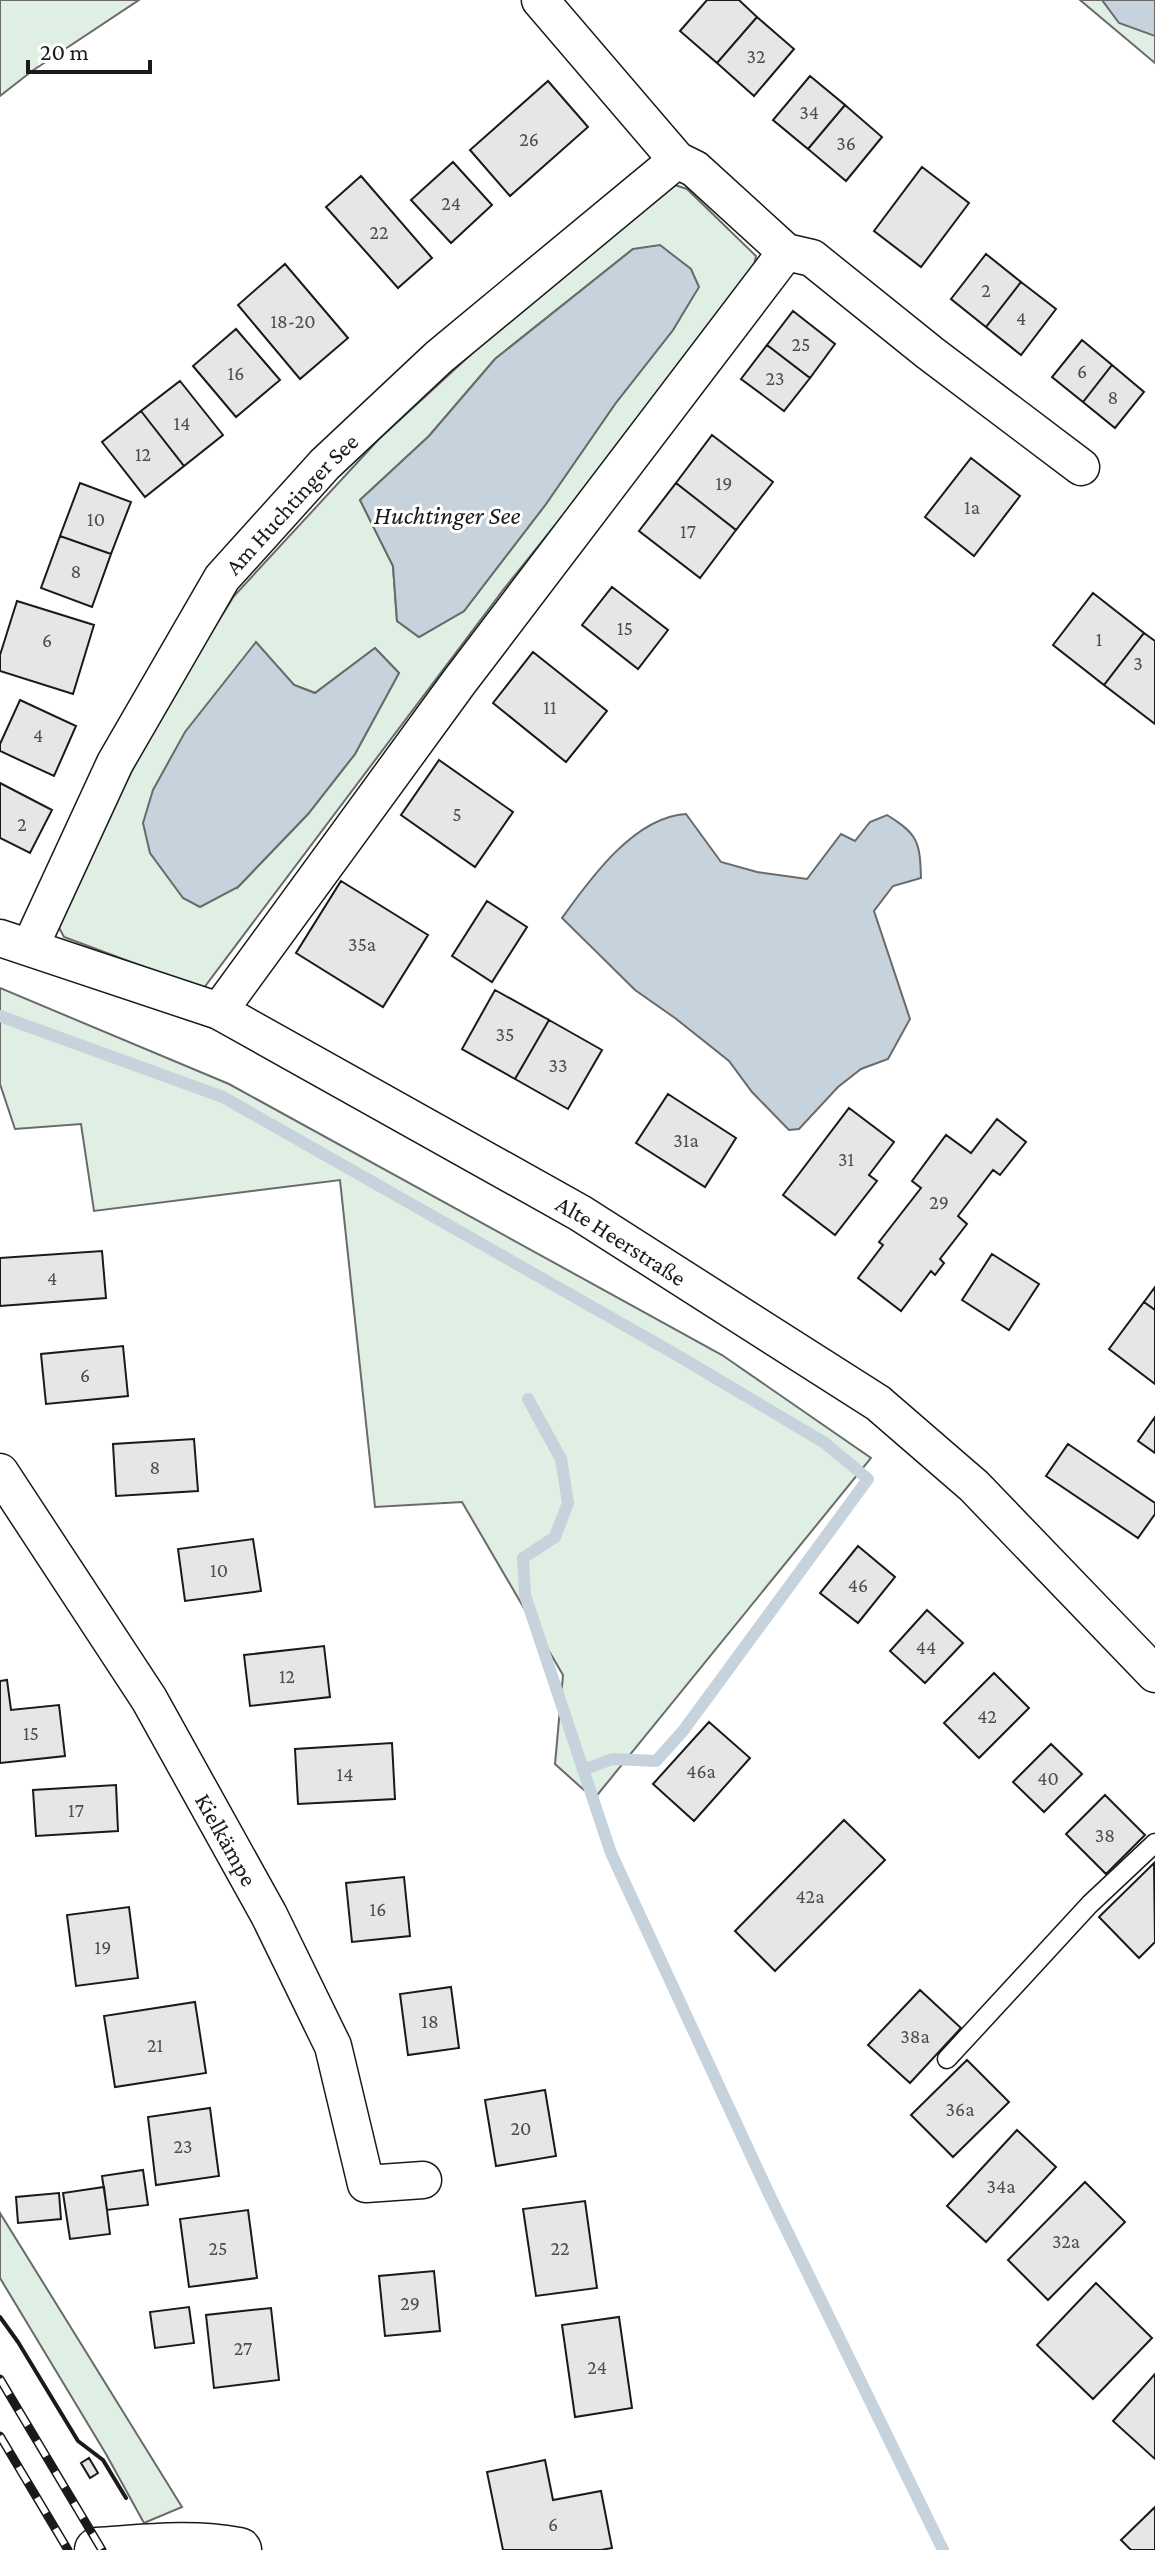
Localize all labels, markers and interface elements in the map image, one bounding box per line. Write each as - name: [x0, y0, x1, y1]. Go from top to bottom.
- scale bar: [28, 24, 150, 74]
- text: 20 m: [40, 38, 89, 65]
- house number: 32: [747, 45, 765, 67]
- house number: 34: [799, 101, 819, 123]
- house number: 26: [519, 128, 539, 150]
- house number: 36: [836, 132, 856, 154]
- house number: 24: [441, 192, 461, 214]
- house number: 22: [370, 221, 388, 243]
- house number: 2: [981, 279, 991, 301]
- house number: 4: [1016, 307, 1026, 329]
- house number: 18-20: [270, 310, 316, 332]
- house number: 25: [792, 333, 810, 355]
- house number: 6: [1077, 360, 1087, 382]
- house number: 16: [228, 362, 244, 384]
- house number: 23: [765, 367, 785, 389]
- house number: 8: [1108, 386, 1118, 408]
- house number: 14: [174, 412, 190, 434]
- street label: Am Huchtinger See: [219, 427, 363, 580]
- house number: 12: [135, 443, 151, 465]
- house number: 19: [716, 472, 732, 494]
- house number: 1a: [964, 496, 980, 518]
- water label: Huchtinger See: [374, 501, 520, 530]
- house number: 10: [87, 508, 105, 530]
- house number: 17: [680, 520, 696, 542]
- house number: 8: [71, 560, 81, 582]
- house number: 15: [617, 617, 633, 639]
- house number: 1: [1096, 628, 1102, 650]
- house number: 6: [42, 629, 52, 651]
- house number: 3: [1133, 652, 1143, 674]
- house number: 11: [543, 696, 557, 718]
- house number: 4: [33, 724, 43, 746]
- house number: 5: [452, 803, 462, 825]
- house number: 2: [17, 813, 27, 835]
- house number: 35a: [348, 933, 376, 955]
- house number: 35: [496, 1023, 514, 1045]
- house number: 33: [549, 1054, 567, 1076]
- house number: 31a: [673, 1129, 699, 1151]
- house number: 31: [838, 1148, 854, 1170]
- street label: Alte Heerstraße: [552, 1189, 692, 1291]
- house number: 29: [929, 1191, 949, 1213]
- house number: 4: [47, 1267, 57, 1289]
- house number: 6: [80, 1364, 90, 1386]
- house number: 8: [150, 1456, 160, 1478]
- house number: 10: [210, 1559, 228, 1581]
- house number: 46: [848, 1574, 868, 1596]
- house number: 44: [916, 1636, 936, 1658]
- house number: 12: [279, 1665, 295, 1687]
- house number: 42: [977, 1705, 997, 1727]
- house number: 15: [23, 1722, 39, 1744]
- house number: 46a: [686, 1760, 716, 1782]
- house number: 14: [337, 1763, 353, 1785]
- house number: 40: [1037, 1767, 1059, 1789]
- street label: Kielkämpe: [190, 1788, 263, 1890]
- house number: 17: [68, 1799, 84, 1821]
- house number: 38: [1095, 1824, 1115, 1846]
- house number: 42a: [796, 1885, 824, 1907]
- house number: 16: [370, 1898, 386, 1920]
- house number: 19: [95, 1936, 111, 1958]
- house number: 18: [421, 2010, 439, 2032]
- house number: 38a: [900, 2025, 930, 2047]
- house number: 21: [147, 2034, 163, 2056]
- house number: 36a: [946, 2098, 974, 2120]
- house number: 20: [511, 2117, 531, 2139]
- house number: 23: [173, 2135, 193, 2157]
- house number: 34a: [987, 2175, 1015, 2197]
- house number: 32a: [1052, 2230, 1080, 2252]
- house number: 25: [209, 2237, 227, 2259]
- house number: 22: [551, 2237, 569, 2259]
- house number: 29: [400, 2292, 420, 2314]
- house number: 27: [234, 2337, 252, 2359]
- house number: 24: [587, 2356, 607, 2378]
- house number: 6: [548, 2513, 558, 2535]

